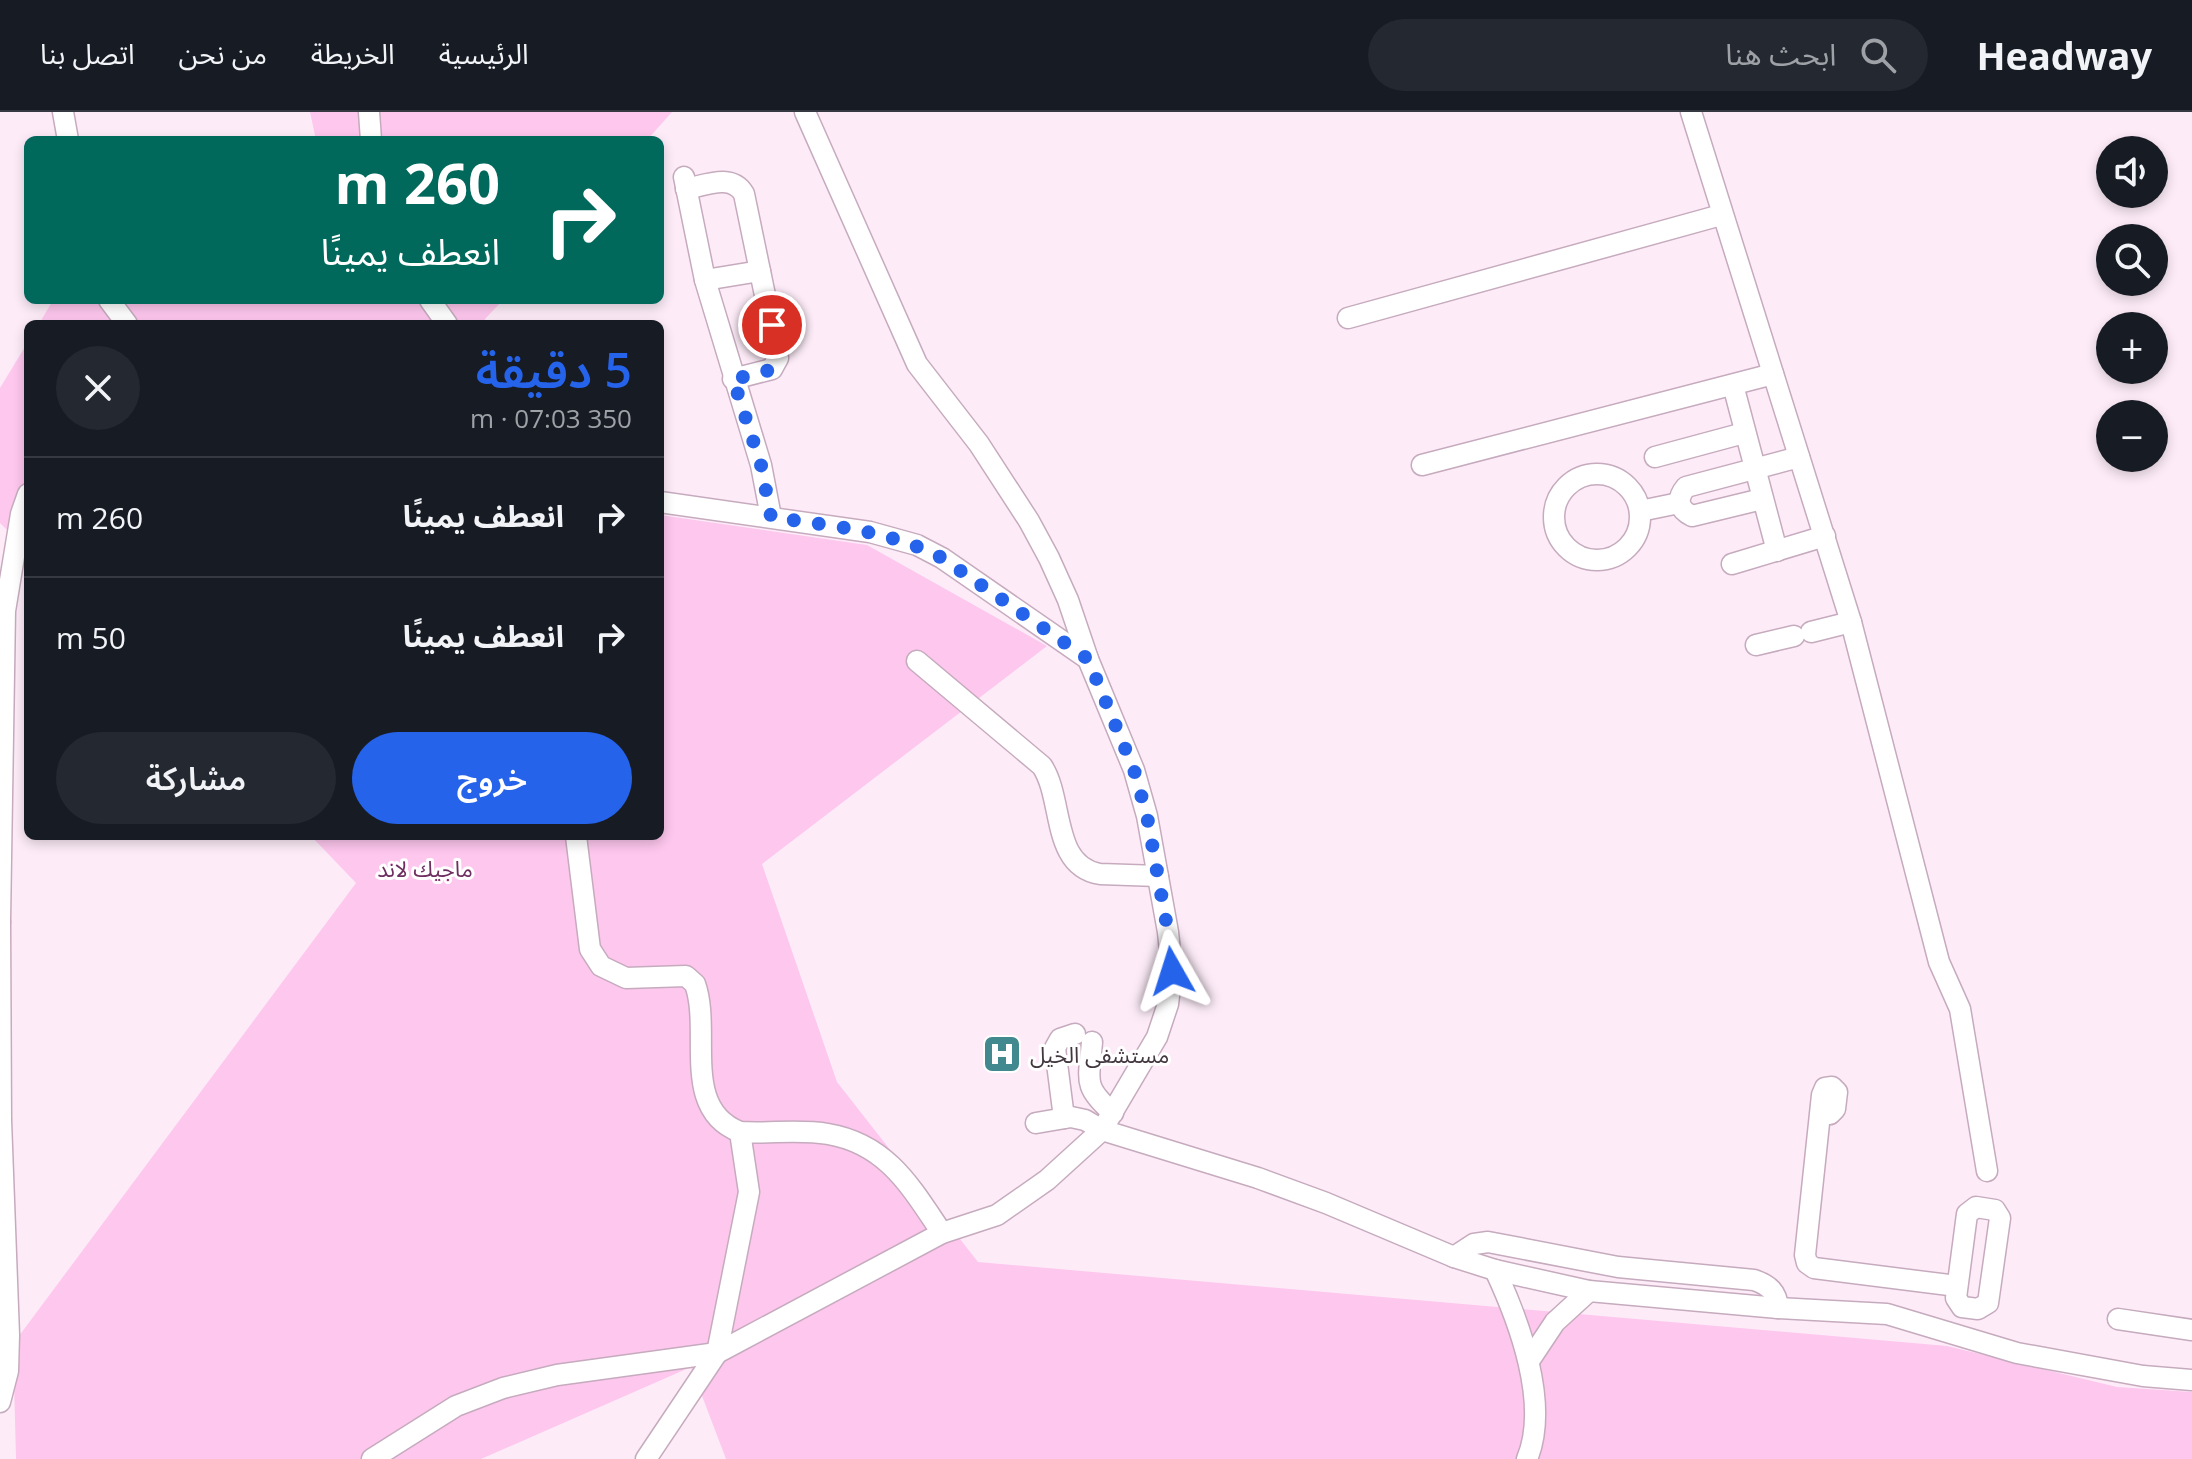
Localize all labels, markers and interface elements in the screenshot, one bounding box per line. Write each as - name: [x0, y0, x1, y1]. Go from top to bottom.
- search box: [1368, 19, 1928, 91]
- text: Headway: [1976, 29, 2152, 81]
- text: ابحث هنا: [1725, 33, 1836, 74]
- icon: search: [1856, 33, 1900, 77]
- text: اتصل بنا: [40, 34, 135, 72]
- text: من نحن: [179, 34, 267, 72]
- text: الخريطة: [311, 34, 395, 72]
- text: الرئيسية: [439, 34, 529, 72]
- map controls: [2096, 136, 2168, 472]
- button: sound: [2096, 136, 2168, 208]
- text: 260 m: [334, 144, 500, 220]
- icon: right: [528, 168, 632, 272]
- button: search: [2096, 224, 2168, 296]
- text: انعطف يمينًا: [321, 227, 500, 276]
- pin: [738, 291, 806, 359]
- icon: arrive: [750, 303, 794, 347]
- button: +: [2096, 312, 2168, 384]
- text: 5 دقيقة: [476, 337, 632, 402]
- button: close: [56, 346, 140, 430]
- text: 350 m · 07:03: [470, 400, 632, 436]
- button: −: [2096, 400, 2168, 472]
- text: انعطف يمينًا: [403, 495, 564, 536]
- icon: right: [588, 495, 632, 539]
- text: 260 m: [56, 497, 143, 538]
- text: انعطف يمينًا: [403, 615, 564, 656]
- icon: right: [588, 615, 632, 659]
- text: 50 m: [56, 617, 126, 658]
- button: مشاركة: [56, 732, 336, 824]
- button: خروج: [352, 732, 632, 824]
- park label: ماجيك لاند: [377, 853, 473, 883]
- position arrow: [1130, 929, 1214, 1013]
- hospital icon: مستشفى الخيل: [981, 1033, 1023, 1075]
- place label: مستشفى الخيل: [1030, 1039, 1169, 1069]

